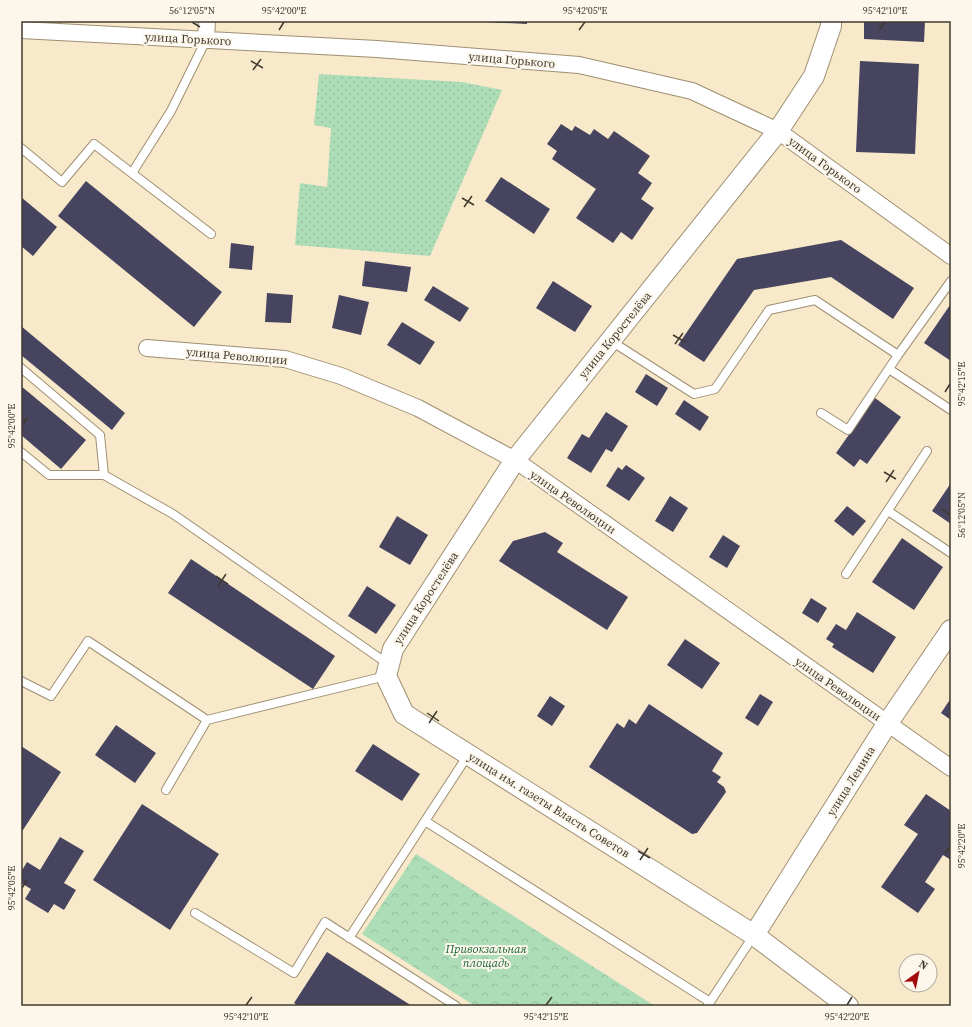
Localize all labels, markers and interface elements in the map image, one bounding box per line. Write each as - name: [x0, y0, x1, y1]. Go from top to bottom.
- text: 56°12'05"N: [169, 4, 215, 17]
- text: 95°42'00"E: [262, 4, 306, 17]
- text: 95°42'05"E: [563, 4, 607, 17]
- text: 95°42'10"E: [863, 4, 907, 17]
- street label: улица Горького: [144, 29, 232, 49]
- street label: улица Горького: [468, 48, 556, 72]
- street label: улица Горького: [785, 133, 865, 197]
- street label: улица Коростелёва: [575, 288, 656, 382]
- street label: улица Революции: [186, 344, 289, 368]
- text: 95°42'15"E: [955, 362, 968, 406]
- text: 95°42'00"E: [5, 404, 18, 448]
- street label: улица Революции: [527, 466, 619, 538]
- text: 56°12'05"N: [955, 492, 968, 538]
- street label: улица Коростелёва: [390, 548, 462, 647]
- street label: улица Революции: [792, 653, 884, 725]
- street label: улица Ленина: [823, 742, 879, 819]
- street label: улица им. газеты Власть Советов: [465, 749, 633, 861]
- text: 95°42'20"E: [955, 824, 968, 868]
- text: 95°42'05"E: [5, 866, 18, 910]
- park label: Привокзальная площадь: [444, 941, 527, 971]
- north arrow: [898, 953, 938, 993]
- text: N: [916, 957, 931, 974]
- text: 95°42'10"E: [224, 1010, 268, 1023]
- text: 95°42'15"E: [524, 1010, 568, 1023]
- text: 95°42'20"E: [825, 1010, 869, 1023]

